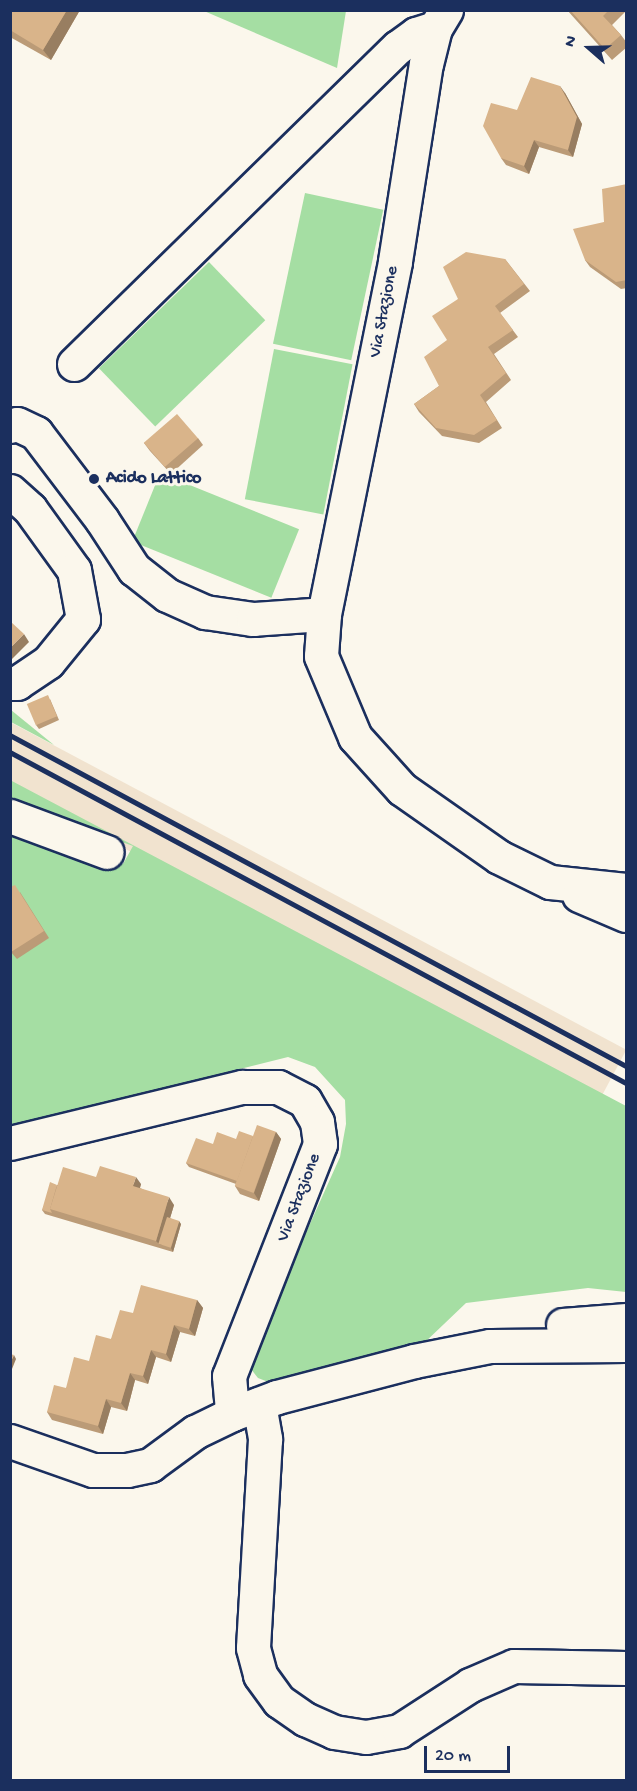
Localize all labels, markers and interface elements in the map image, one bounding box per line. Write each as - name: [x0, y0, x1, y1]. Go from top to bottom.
- north arrow: [559, 18, 619, 78]
- text: N: [561, 34, 582, 50]
- street label: Via Stazione: [366, 264, 404, 360]
- place label: Acido Lattico: [106, 468, 201, 490]
- marker: Acido Lattico: [87, 472, 101, 486]
- street label: Via Stazione: [273, 1151, 327, 1245]
- scale bar: [427, 1734, 512, 1772]
- text: 20 m: [435, 1746, 471, 1767]

